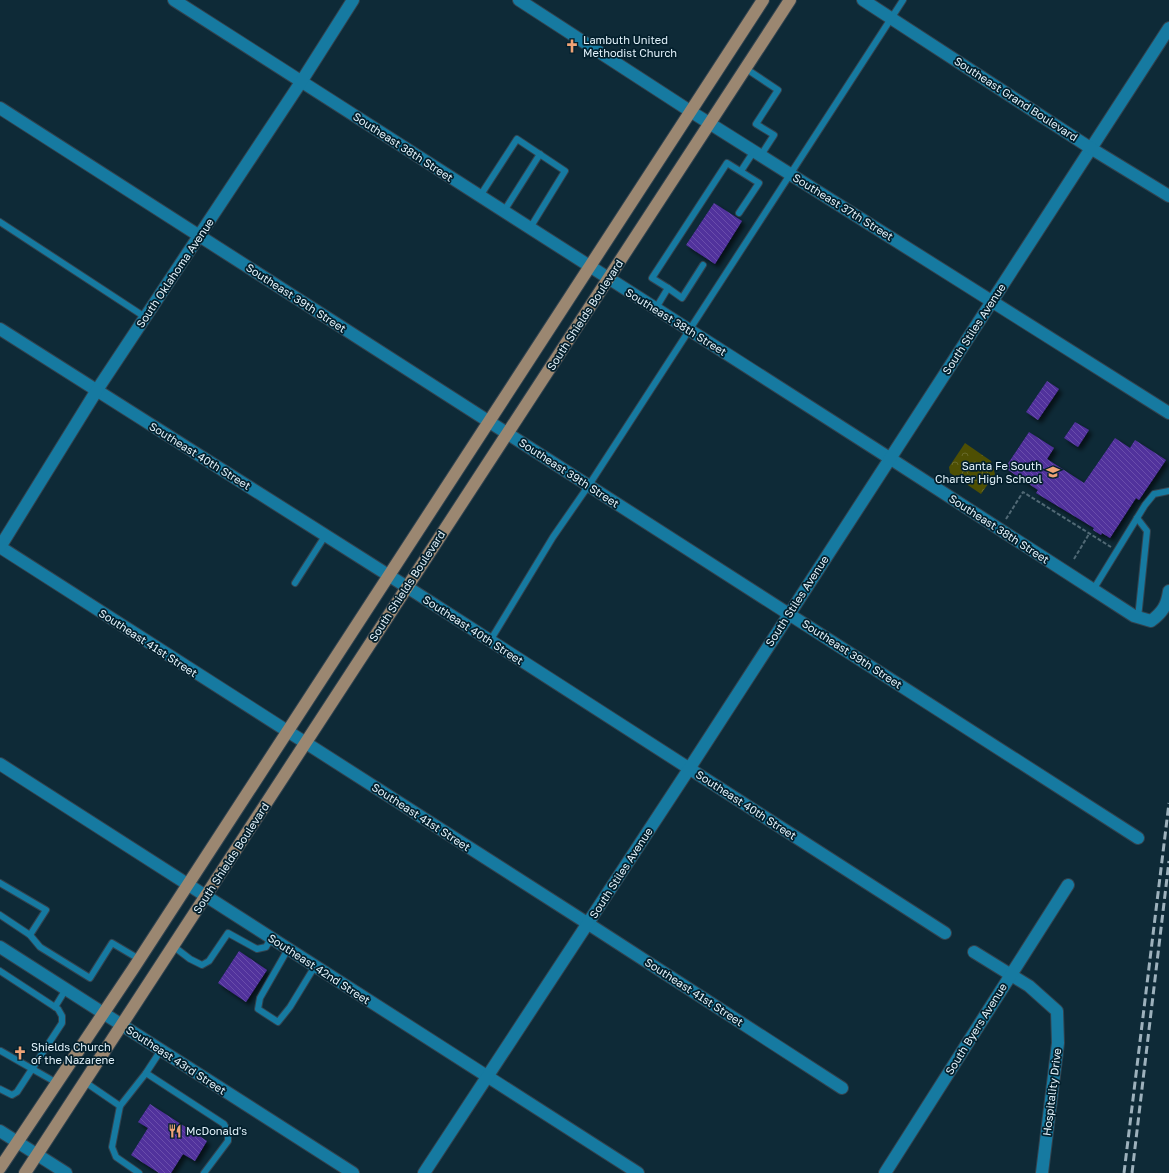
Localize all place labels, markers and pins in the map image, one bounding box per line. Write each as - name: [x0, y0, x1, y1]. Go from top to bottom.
- place label: Lambuth United Methodist Church: [583, 33, 677, 59]
- church icon: Lambuth United Methodist Church: [564, 38, 580, 54]
- place label: Santa Fe South Charter High School: [935, 459, 1042, 485]
- school or university icon: Santa Fe South Charter High School: [1045, 464, 1061, 480]
- place label: Shields Church of the Nazarene: [31, 1040, 115, 1066]
- church icon: Shields Church of the Nazarene: [12, 1045, 28, 1061]
- restaurant icon: McDonald's: [167, 1123, 183, 1139]
- place label: McDonald's: [186, 1124, 247, 1137]

